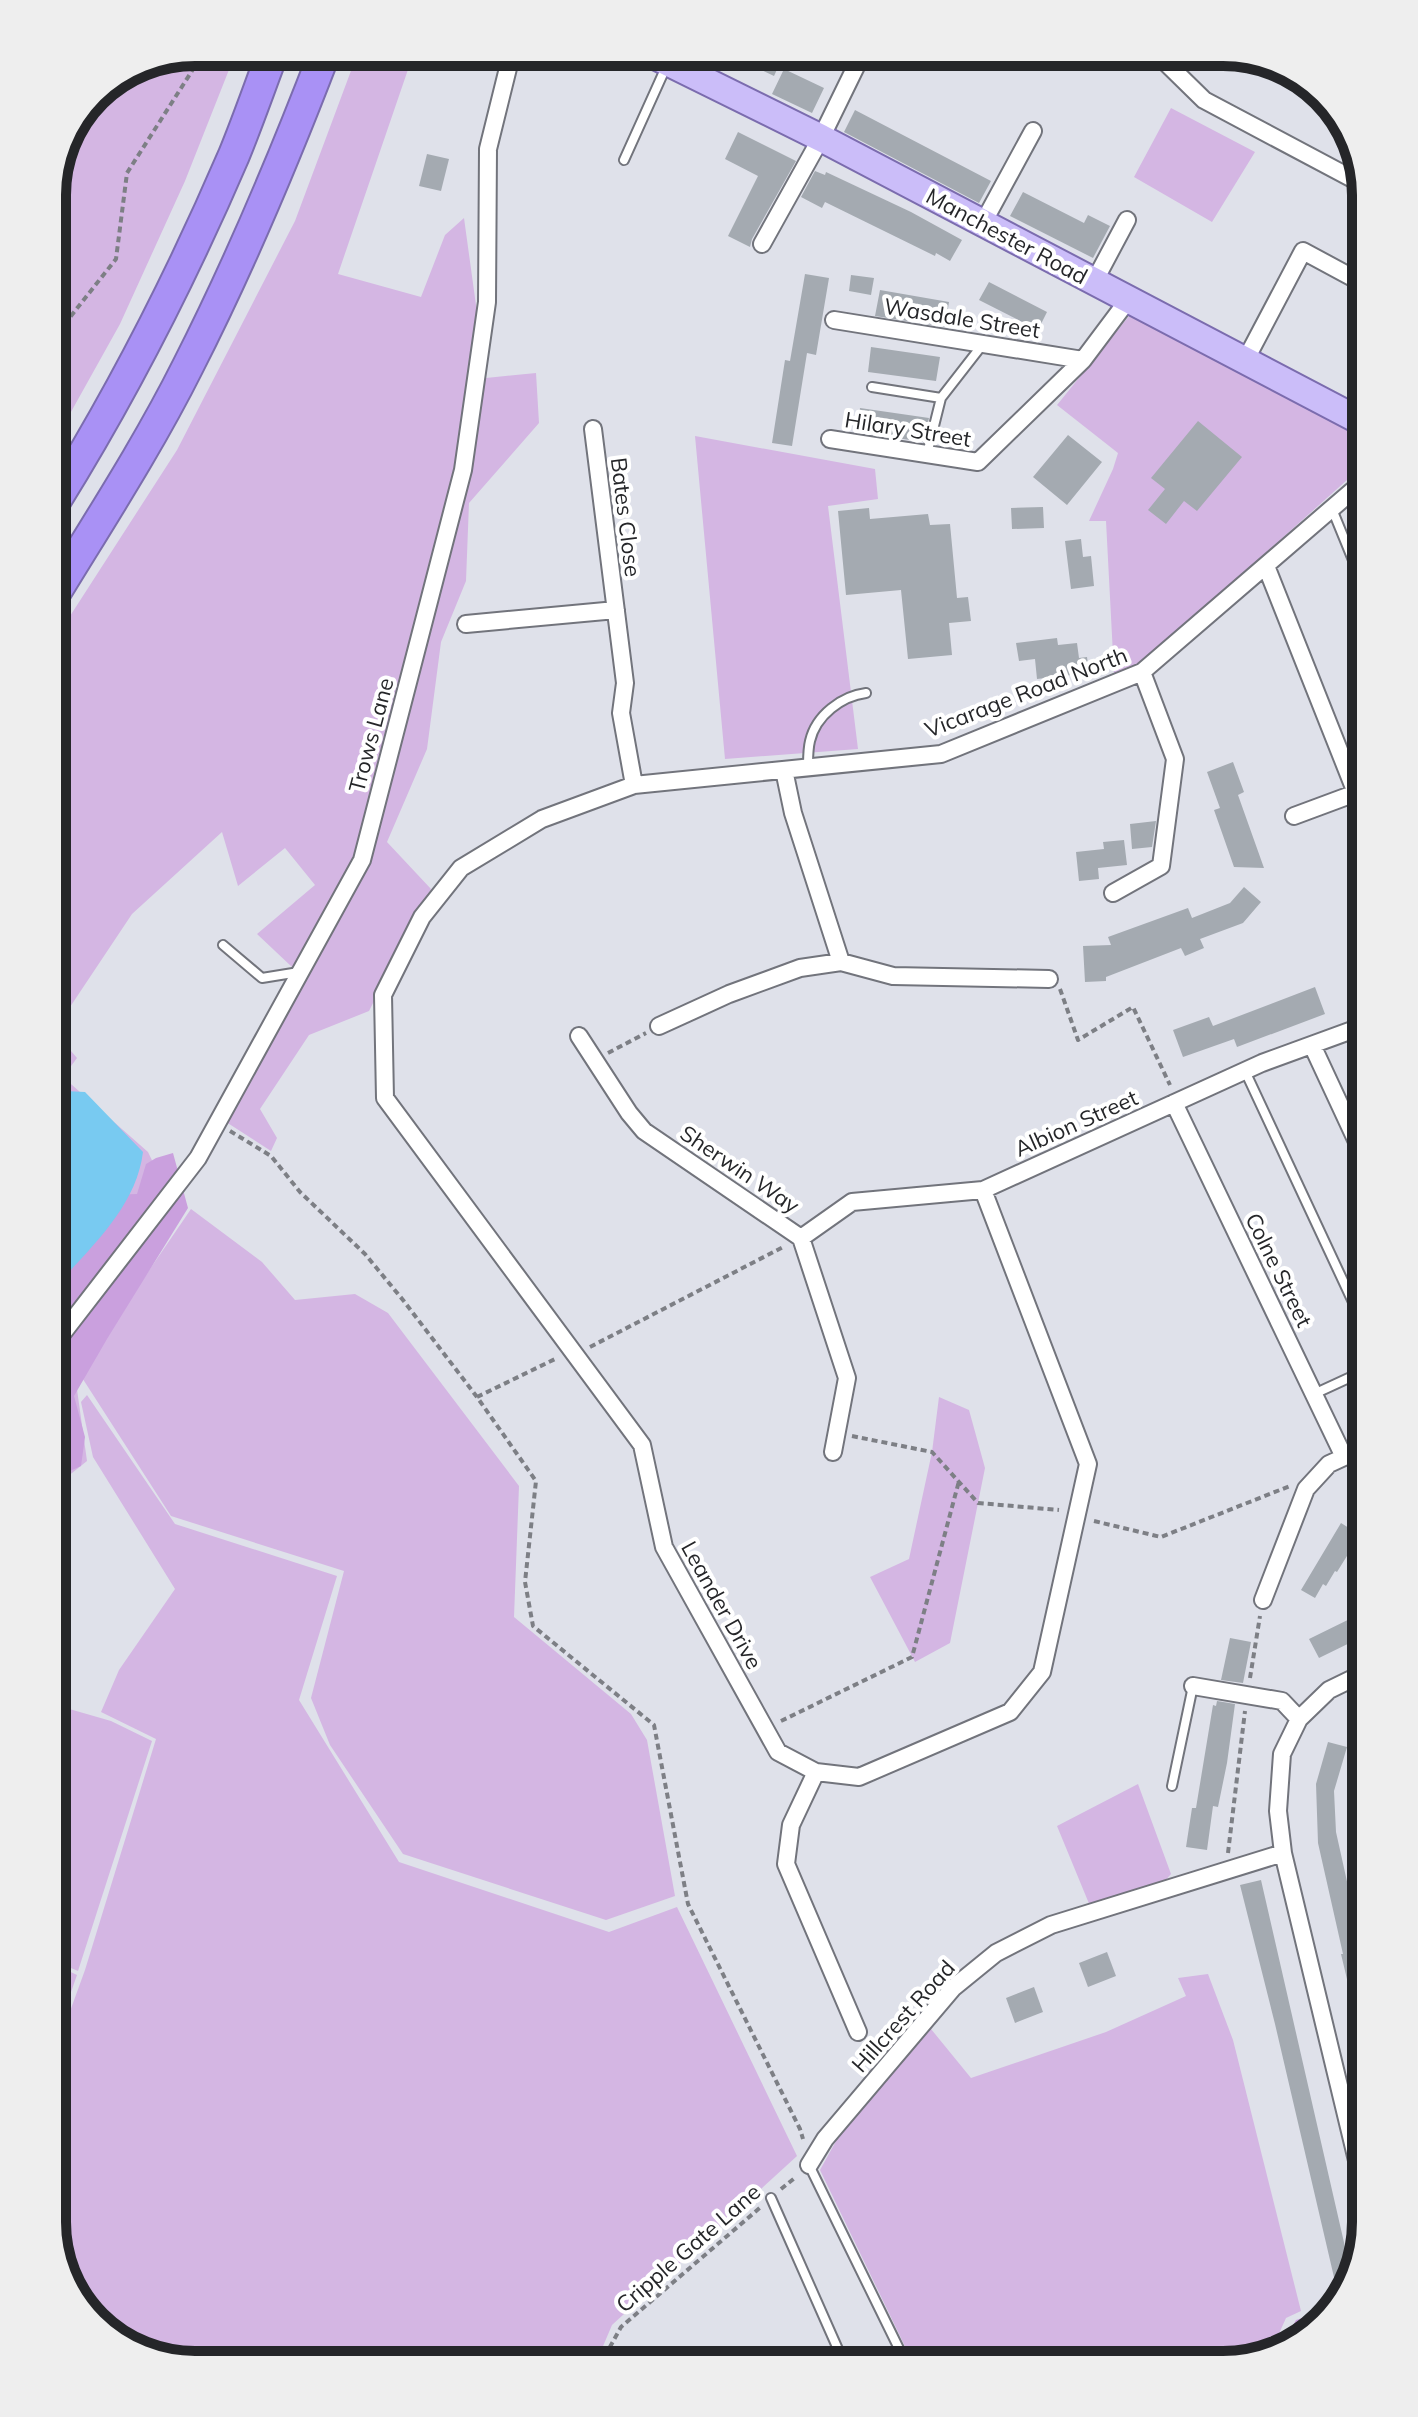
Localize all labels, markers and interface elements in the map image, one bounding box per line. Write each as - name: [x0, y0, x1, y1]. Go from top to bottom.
- street label: Manchester Road: [922, 182, 1092, 290]
- street label: Wasdale Street: [882, 292, 1042, 344]
- street label: Hilary Street: [843, 405, 973, 453]
- street label: Bates Close: [605, 456, 647, 578]
- street label: Vicarage Road North: [921, 640, 1131, 744]
- street label: Trows Lane: [342, 675, 400, 795]
- street label: Albion Street: [1010, 1083, 1142, 1163]
- street label: Sherwin Way: [675, 1119, 805, 1219]
- street label: Colne Street: [1239, 1208, 1319, 1332]
- street label: Leander Drive: [675, 1536, 769, 1674]
- street label: Hillcrest Road: [845, 1954, 961, 2078]
- street label: Cripple Gate Lane: [610, 2178, 766, 2318]

